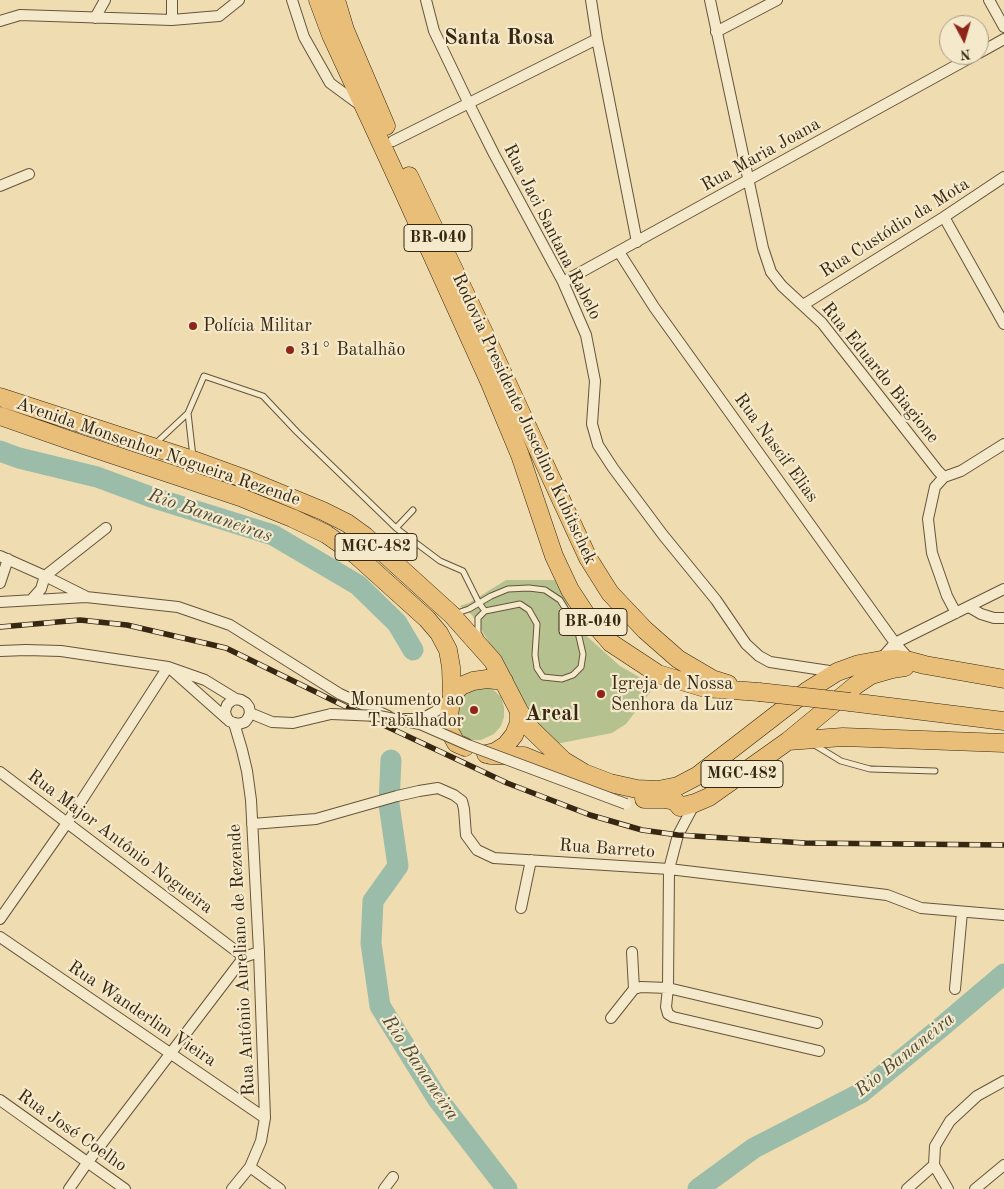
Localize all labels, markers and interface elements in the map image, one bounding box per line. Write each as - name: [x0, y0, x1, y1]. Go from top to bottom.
- north arrow: [939, 15, 989, 65]
- district label: Santa Rosa: [444, 25, 554, 51]
- text: N: [959, 46, 972, 61]
- street label: Rua Maria Joana: [698, 113, 824, 197]
- street label: Rua Jaci Santana Rabelo: [498, 140, 606, 324]
- street label: Rua Custódio da Mota: [816, 173, 974, 283]
- road number: BR-040: [404, 224, 472, 252]
- street label: Rodovia Presidente Juscelino Kubitschek: [447, 270, 601, 568]
- street label: Rua Eduardo Biagione: [816, 298, 944, 448]
- place label: Polícia Militar: [203, 315, 312, 337]
- marker: Polícia Militar: [187, 320, 199, 332]
- place label: 31° Batalhão: [300, 339, 405, 361]
- marker: 31° Batalhão: [284, 344, 296, 356]
- street label: Rua Nascif Elias: [729, 389, 823, 507]
- street label: Avenida Monsenhor Nogueira Rezende: [13, 393, 303, 511]
- water label: Rio Bananeiras: [145, 484, 275, 548]
- road number: MGC-482: [335, 534, 417, 560]
- road number: BR-040: [559, 608, 627, 636]
- place label: Igreja de Nossa Senhora da Luz: [611, 673, 733, 716]
- marker: Igreja de Nossa Senhora da Luz: [595, 688, 607, 700]
- place label: Monumento ao Trabalhador: [350, 689, 464, 732]
- district label: Areal: [525, 701, 579, 727]
- marker: Monumento ao Trabalhador: [468, 704, 480, 716]
- road number: MGC-482: [701, 761, 783, 788]
- street label: Rua Major Antônio Nogueira: [23, 765, 217, 919]
- street label: Rua Antônio Aureliano de Rezende: [224, 823, 260, 1097]
- street label: Rua Barreto: [558, 835, 656, 863]
- street label: Rua Wanderlim Vieira: [64, 956, 220, 1072]
- water label: Rio Bananeira: [850, 1008, 960, 1102]
- water label: Rio Bananeira: [376, 1011, 464, 1125]
- street label: Rua José Coelho: [13, 1085, 131, 1177]

